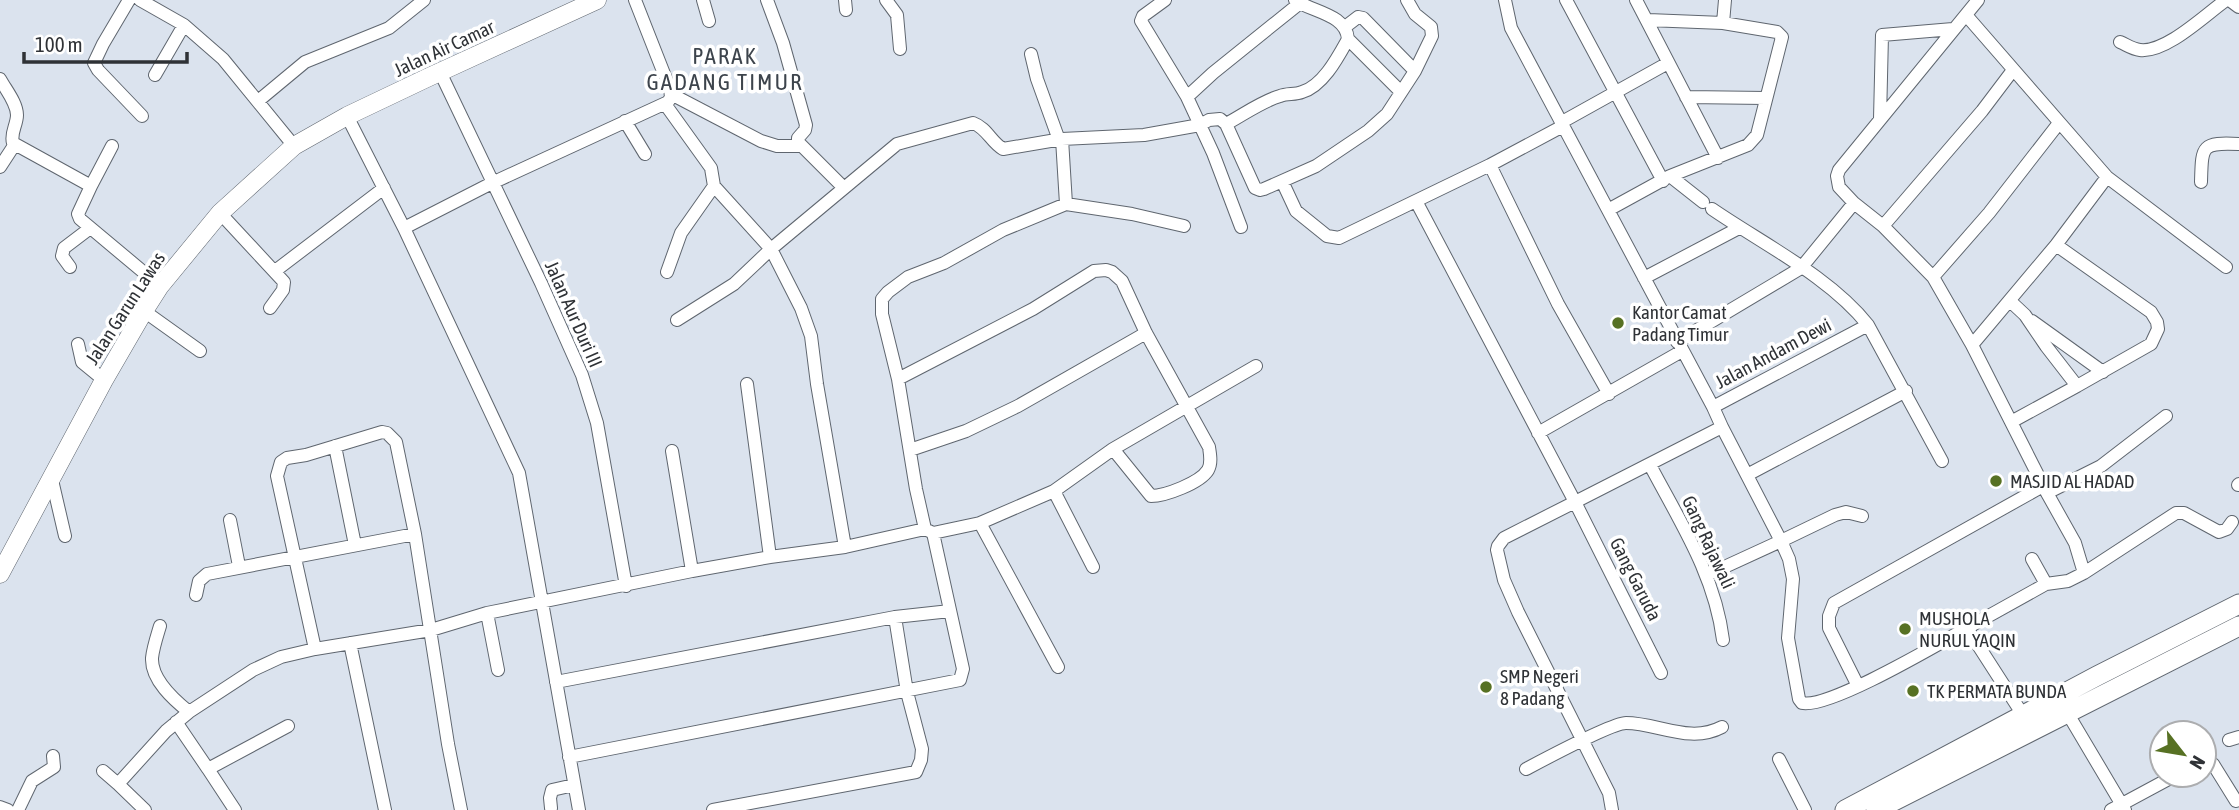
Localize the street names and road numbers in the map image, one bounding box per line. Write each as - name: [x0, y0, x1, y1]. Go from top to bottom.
- street label: Jalan Air Camar: [390, 15, 498, 81]
- street label: Jalan Garun Lawas: [81, 248, 170, 368]
- street label: Jalan Aur Duri III: [541, 257, 607, 371]
- street label: Jalan Andam Dewi: [1711, 313, 1835, 393]
- street label: Gang Rajawali: [1678, 492, 1740, 592]
- street label: Gang Garuda: [1606, 534, 1666, 624]

